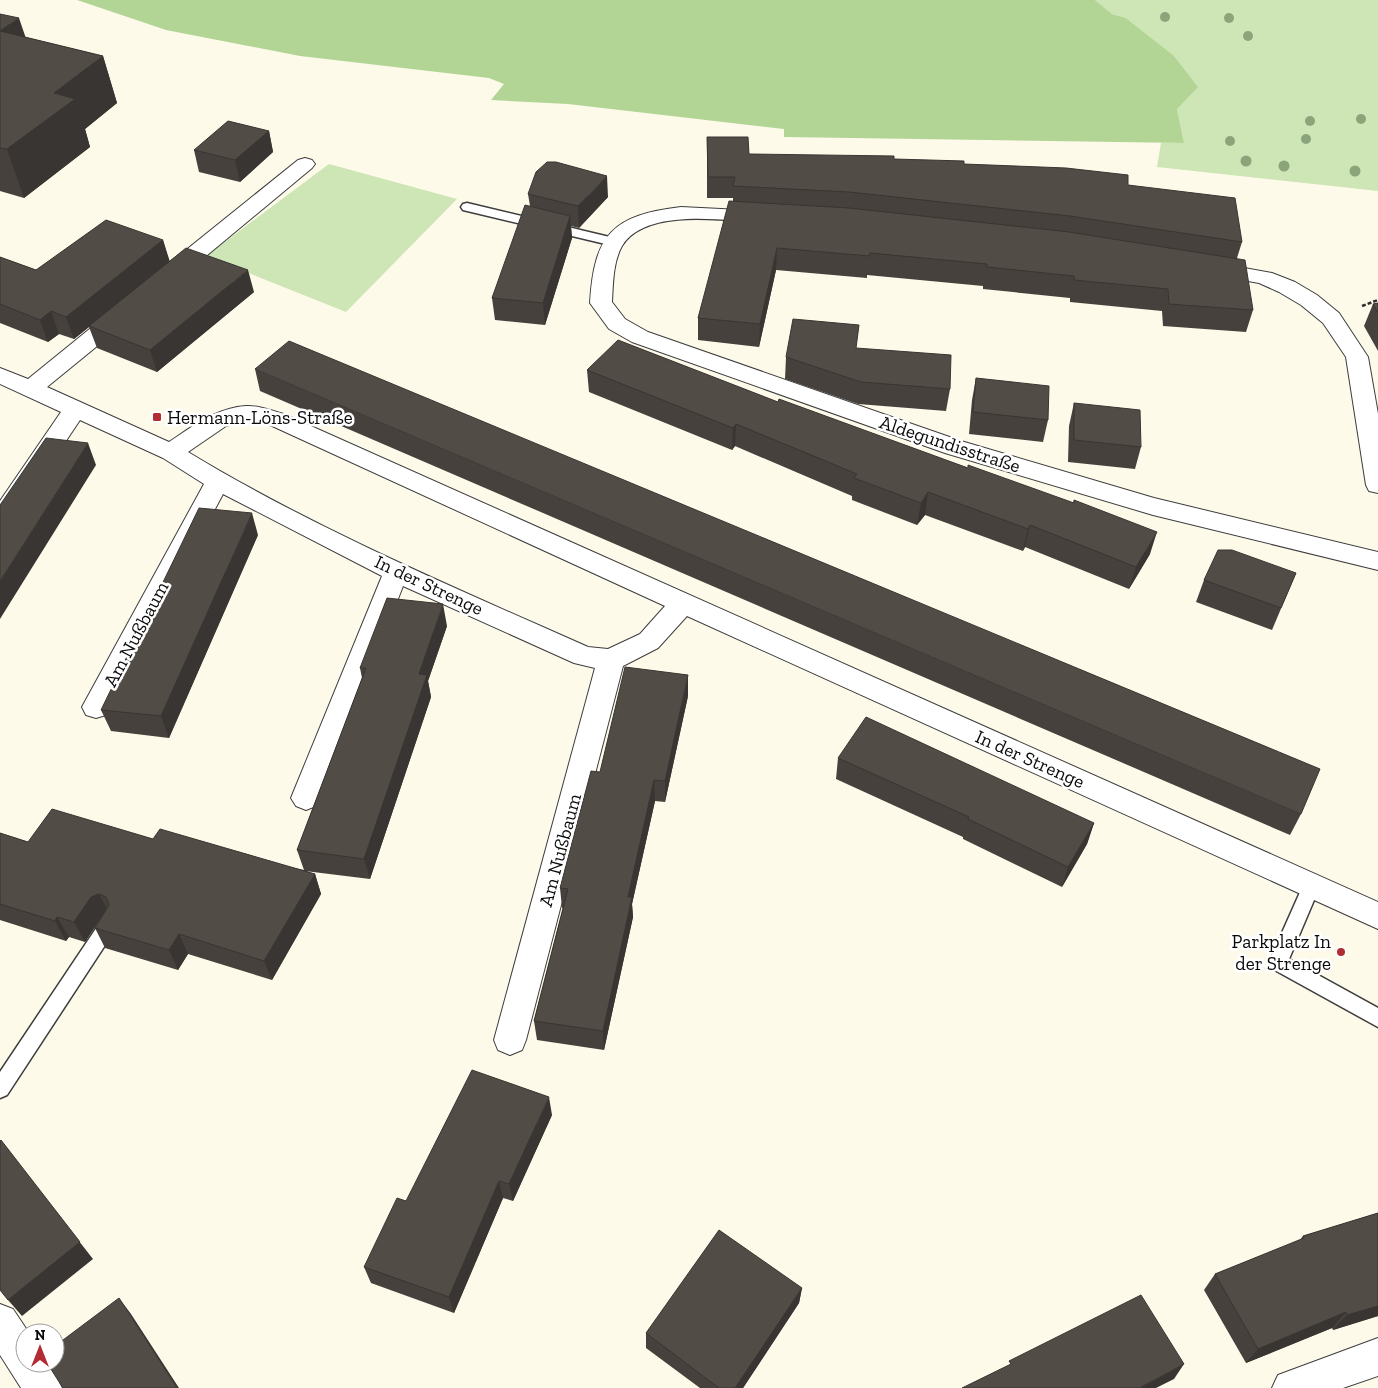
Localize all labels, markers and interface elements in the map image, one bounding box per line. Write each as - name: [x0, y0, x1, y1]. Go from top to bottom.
- place label: Hermann-Löns-Straße: [167, 406, 353, 429]
- street label: Aldegundisstraße: [877, 410, 1023, 478]
- marker: Hermann-Löns-Straße: [151, 411, 163, 423]
- street label: In der Strenge: [371, 550, 487, 620]
- street label: Am Nußbaum: [99, 577, 174, 691]
- street label: In der Strenge: [972, 725, 1088, 793]
- street label: Am Nußbaum: [534, 790, 586, 909]
- place label: Parkplatz In der Strenge: [1231, 930, 1331, 975]
- marker: Parkplatz In der Strenge: [1335, 946, 1347, 958]
- north arrow: [15, 1323, 65, 1373]
- text: N: [35, 1327, 46, 1344]

